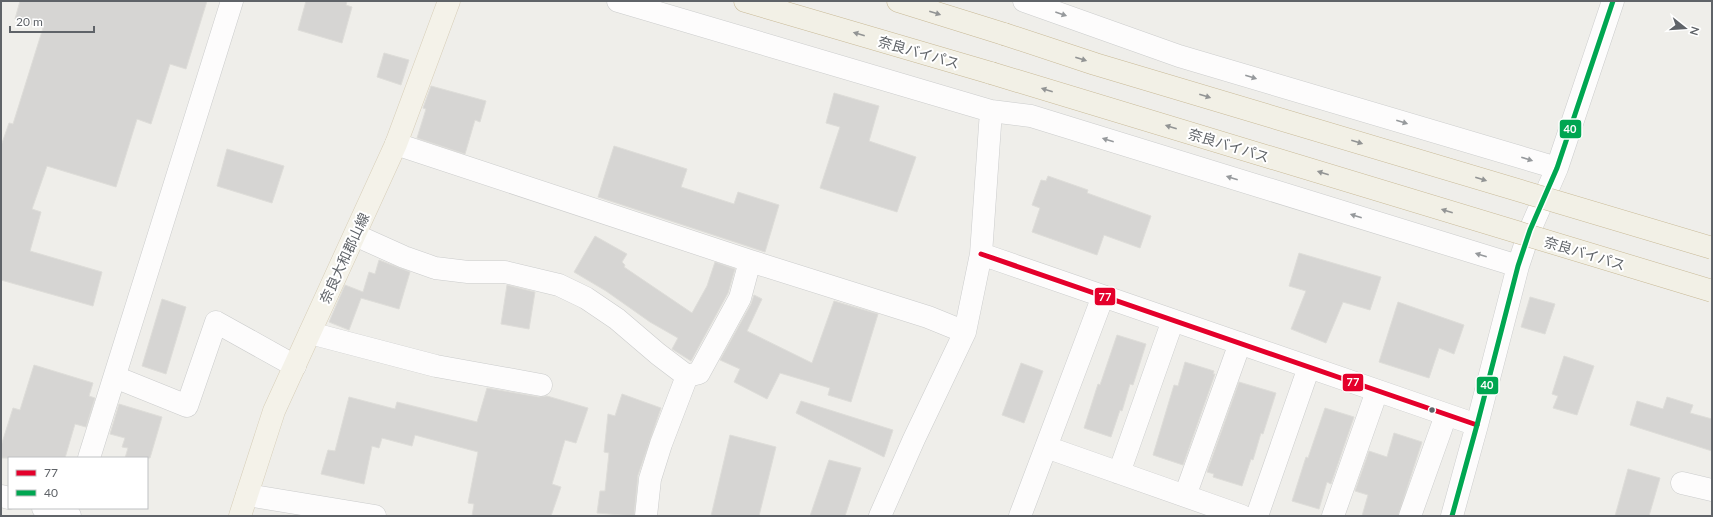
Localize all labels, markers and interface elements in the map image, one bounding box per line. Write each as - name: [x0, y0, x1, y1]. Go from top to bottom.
- scale bar: [10, 8, 94, 34]
- north arrow: [1665, 8, 1705, 48]
- one-way arrow: [930, 10, 942, 16]
- one-way arrow: [1055, 11, 1067, 17]
- text: 20 m: [16, 14, 43, 29]
- text: N: [1688, 25, 1702, 37]
- one-way arrow: [853, 31, 865, 37]
- street label: 奈良バイパス: [876, 32, 962, 72]
- one-way arrow: [1075, 56, 1087, 62]
- one-way arrow: [1245, 74, 1257, 80]
- one-way arrow: [1041, 87, 1053, 93]
- one-way arrow: [1199, 93, 1211, 99]
- one-way arrow: [1396, 119, 1408, 125]
- line badge: 40: [1559, 119, 1582, 139]
- text: 40: [1564, 122, 1577, 135]
- one-way arrow: [1165, 124, 1177, 130]
- street label: 奈良バイパス: [1186, 125, 1272, 165]
- one-way arrow: [1101, 137, 1113, 143]
- one-way arrow: [1351, 139, 1363, 145]
- one-way arrow: [1521, 156, 1533, 162]
- one-way arrow: [1316, 170, 1328, 176]
- one-way arrow: [1226, 175, 1238, 181]
- one-way arrow: [1475, 176, 1487, 182]
- one-way arrow: [1441, 208, 1453, 214]
- street label: 奈良大和郡山線: [316, 210, 372, 306]
- one-way arrow: [1350, 213, 1362, 219]
- street label: 奈良バイパス: [1542, 233, 1628, 273]
- one-way arrow: [1474, 252, 1486, 258]
- line badge: 77: [1094, 287, 1116, 306]
- text: 77: [1099, 290, 1111, 303]
- line badge: 77: [1342, 373, 1364, 392]
- text: 77: [1347, 375, 1359, 388]
- line badge: 40: [1476, 376, 1499, 395]
- text: 40: [1481, 378, 1494, 391]
- unlabelled marker: [1427, 405, 1437, 415]
- legend: [8, 457, 148, 509]
- text: 77: [44, 465, 58, 480]
- text: 40: [44, 485, 58, 500]

